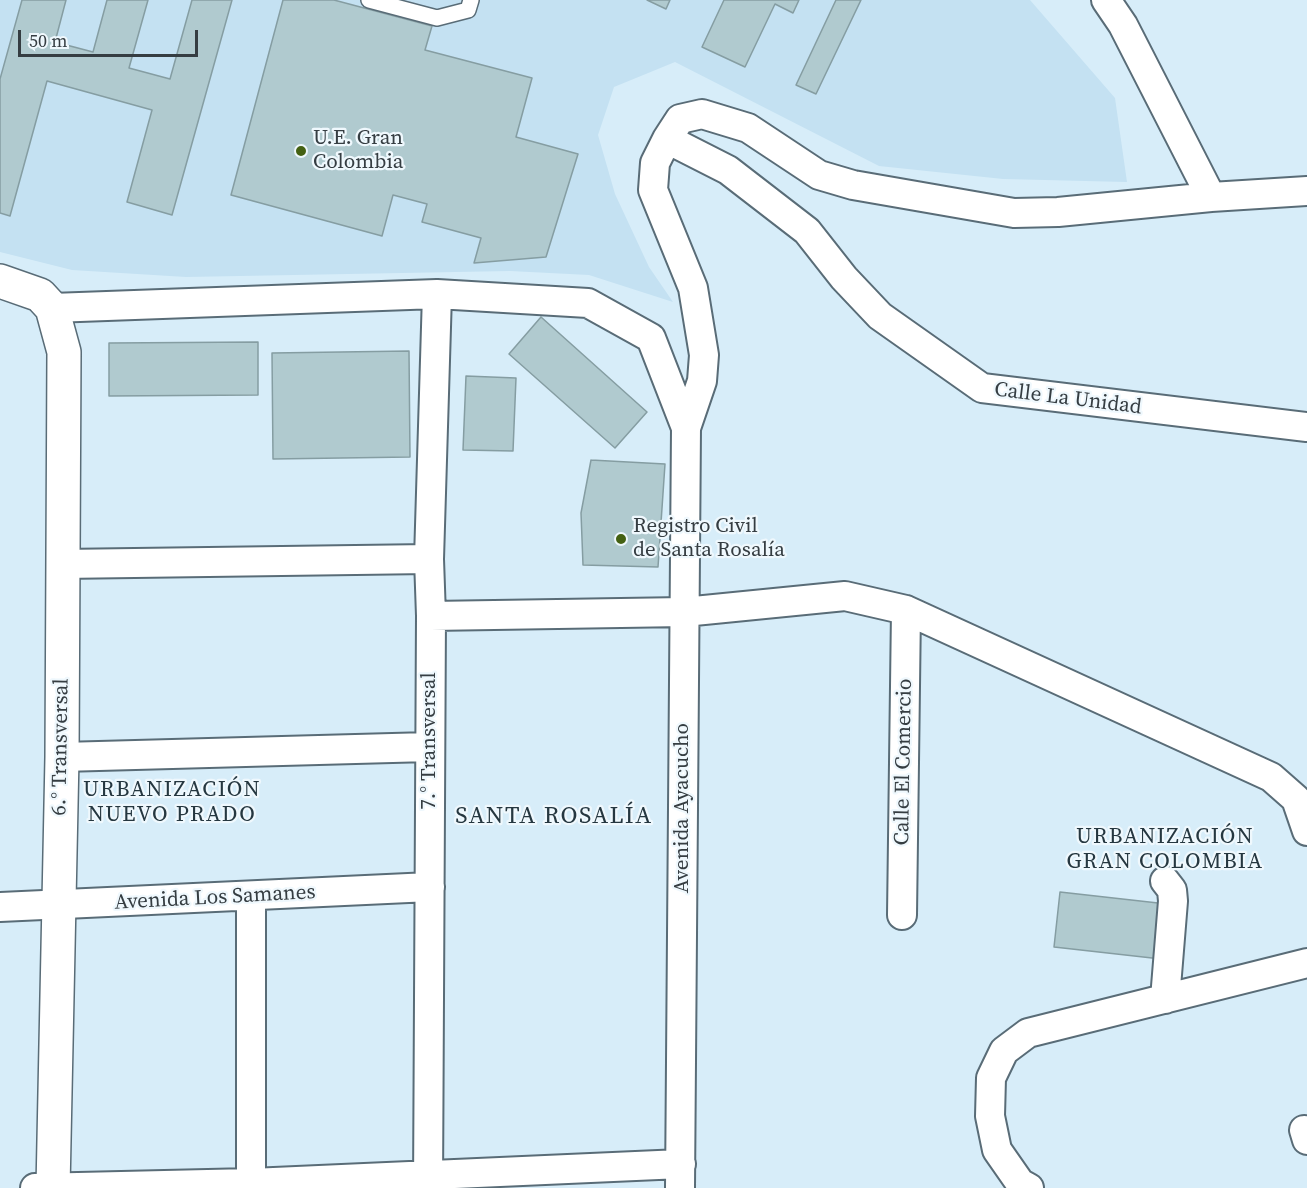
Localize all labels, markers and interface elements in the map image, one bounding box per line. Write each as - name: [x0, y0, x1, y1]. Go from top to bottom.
- scale bar: [21, 18, 201, 56]
- text: 50 m: [29, 28, 67, 53]
- place label: U.E. Gran Colombia: [313, 126, 403, 176]
- marker: U.E. Gran Colombia: [294, 144, 308, 158]
- street label: Calle La Unidad: [993, 377, 1143, 421]
- place label: Registro Civil de Santa Rosalía: [633, 514, 785, 564]
- marker: Registro Civil de Santa Rosalía: [614, 532, 628, 546]
- street label: 7.° Transversal: [417, 672, 443, 810]
- street label: 6.° Transversal: [47, 678, 75, 816]
- street label: Calle El Comercio: [890, 678, 918, 846]
- street label: Avenida Ayacucho: [670, 723, 696, 893]
- district label: URBANIZACIÓN NUEVO PRADO: [83, 777, 261, 828]
- district label: SANTA ROSALÍA: [455, 803, 653, 831]
- district label: URBANIZACIÓN GRAN COLOMBIA: [1066, 824, 1264, 876]
- street label: Avenida Los Samanes: [114, 880, 316, 916]

